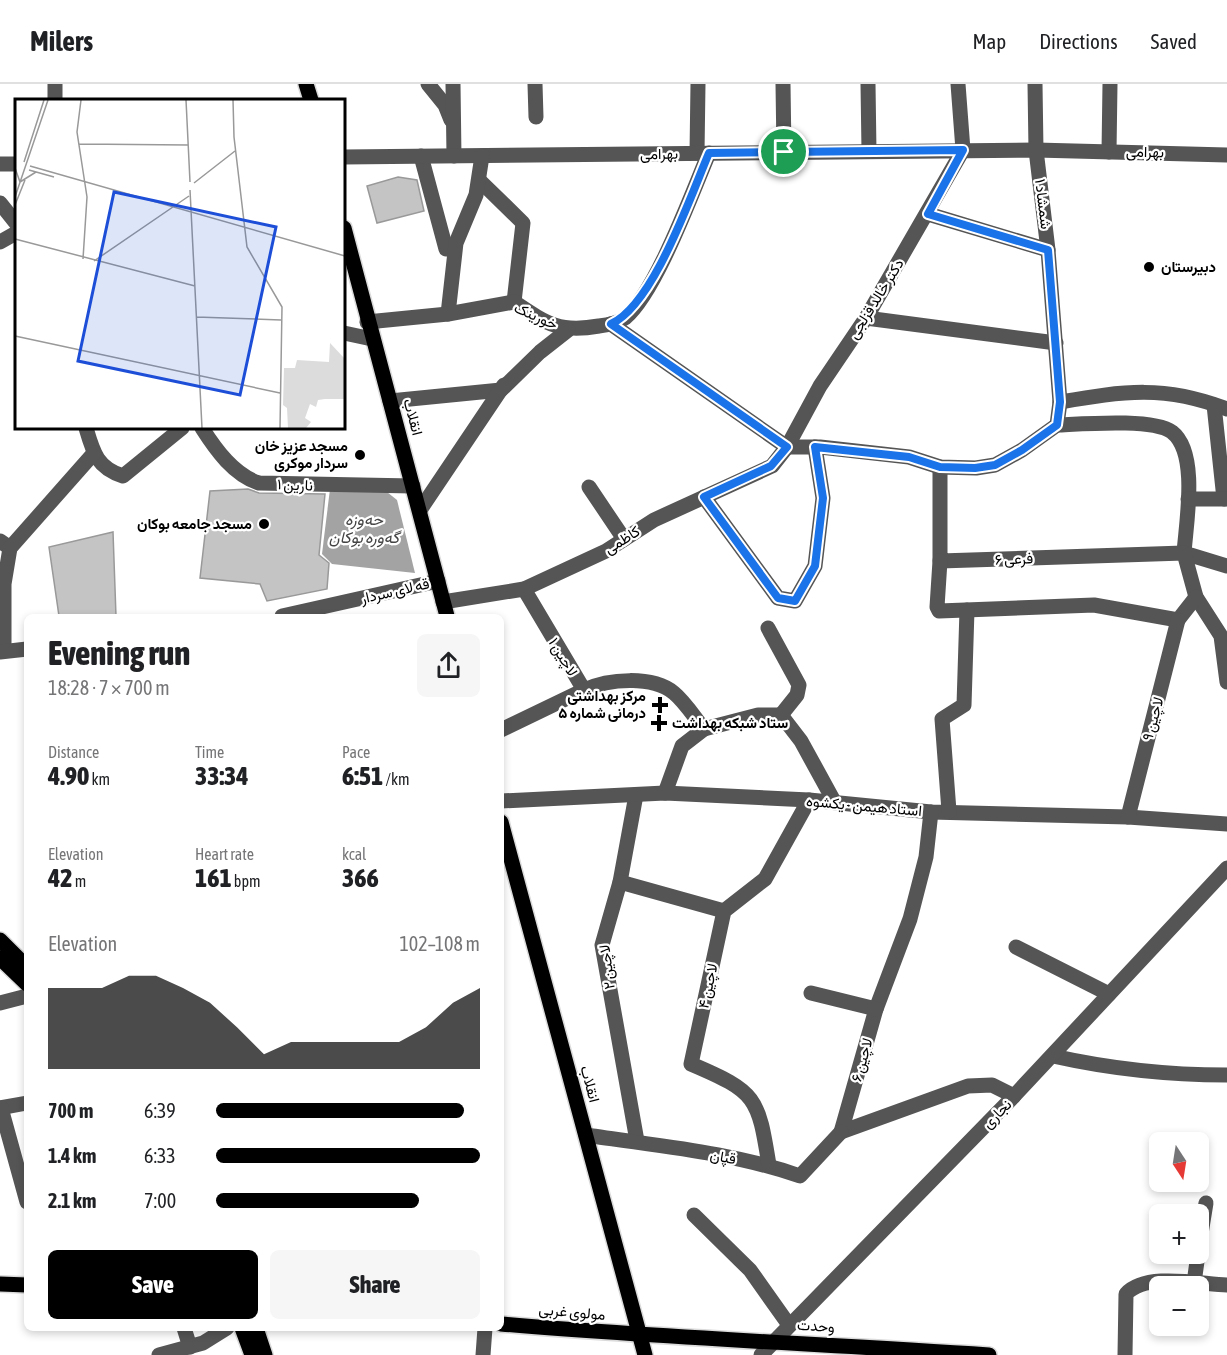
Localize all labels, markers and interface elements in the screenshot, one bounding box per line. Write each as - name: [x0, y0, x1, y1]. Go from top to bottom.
- text: Milers: [30, 25, 93, 57]
- text: Map: [972, 29, 1006, 53]
- text: Directions: [1039, 29, 1118, 53]
- text: Saved: [1151, 29, 1197, 53]
- inset map: [15, 99, 345, 429]
- pin: [758, 126, 809, 177]
- icon: arrive: [767, 135, 800, 168]
- street label: بهرامی: [1126, 143, 1164, 162]
- street label: بهرامی: [640, 145, 678, 164]
- street label: شمشاد ۱: [1032, 178, 1055, 230]
- street label: دکتر خالد قزلجی: [844, 256, 909, 343]
- place label: دبیرستان: [1161, 258, 1216, 276]
- marker: دبیرستان: [1142, 260, 1156, 274]
- street label: خورینک: [511, 298, 561, 334]
- street label: انقلاب: [399, 397, 427, 437]
- place label: مسجد عزیز خان سردار موکری: [255, 437, 348, 472]
- marker: مسجد عزیز خان سردار موکری: [353, 448, 367, 462]
- street label: نارین ۱: [277, 475, 313, 496]
- water label: حه‌وزه گه‌وره بوکان: [329, 510, 402, 548]
- place label: مسجد جامعه بوکان: [137, 515, 252, 533]
- marker: مسجد جامعه بوکان: [257, 517, 271, 531]
- street label: کاظمی: [601, 522, 644, 559]
- street label: فرعی ۶: [994, 549, 1034, 570]
- street label: قه لای سردار: [358, 574, 432, 609]
- text: Evening run: [48, 634, 190, 672]
- button: share: [417, 634, 480, 697]
- street label: لاچین ۱: [544, 634, 581, 680]
- text: 18:28 · 7 × 700 m: [48, 676, 170, 699]
- place label: مرکز بهداشتی درمانی شماره ۵: [558, 687, 646, 722]
- street label: لاچین ۹: [1138, 695, 1169, 743]
- marker: مرکز بهداشتی درمانی شماره ۵: [651, 696, 669, 714]
- marker: ستاد شبکه بهداشت: [650, 714, 668, 732]
- place label: ستاد شبکه بهداشت: [672, 714, 788, 732]
- text: Distance: [48, 743, 99, 761]
- text: Time: [195, 743, 224, 761]
- text: Pace: [342, 743, 370, 761]
- text: 4.90: [48, 761, 89, 791]
- text: 33:34: [195, 761, 249, 791]
- text: 6:51: [342, 761, 383, 791]
- text: km: [89, 770, 110, 788]
- text: /km: [383, 770, 409, 788]
- street label: استاد هیمن - یکشوه: [805, 792, 923, 821]
- text: Elevation: [48, 845, 103, 863]
- text: Heart rate: [195, 845, 254, 863]
- text: kcal: [342, 845, 366, 863]
- text: 42: [48, 863, 72, 893]
- text: 161: [195, 863, 232, 893]
- text: 366: [342, 863, 379, 893]
- text: m: [72, 872, 86, 890]
- text: bpm: [232, 872, 261, 890]
- text: Elevation: [48, 932, 117, 955]
- text: 102–108 m: [399, 932, 480, 955]
- street label: لاچین ۲: [595, 943, 620, 991]
- street label: لاچین ۴: [694, 962, 723, 1011]
- street label: لاچین ۶: [847, 1036, 878, 1084]
- street label: انقلاب: [576, 1064, 604, 1104]
- street label: نجاری: [979, 1096, 1016, 1133]
- text: 700 m: [48, 1099, 93, 1122]
- text: 6:39: [144, 1099, 176, 1122]
- north arrow: [1149, 1132, 1209, 1192]
- map controls: [1149, 1132, 1209, 1336]
- text: 1.4 km: [48, 1144, 96, 1167]
- text: 6:33: [144, 1144, 176, 1167]
- street label: قپان: [708, 1146, 738, 1169]
- text: 2.1 km: [48, 1189, 96, 1212]
- text: 7:00: [144, 1189, 176, 1212]
- button: +: [1149, 1204, 1209, 1264]
- button: Save: [48, 1250, 258, 1319]
- button: Share: [270, 1250, 480, 1319]
- button: −: [1149, 1276, 1209, 1336]
- street label: مولوی غربی: [538, 1300, 606, 1325]
- street label: وحدت: [797, 1316, 835, 1336]

